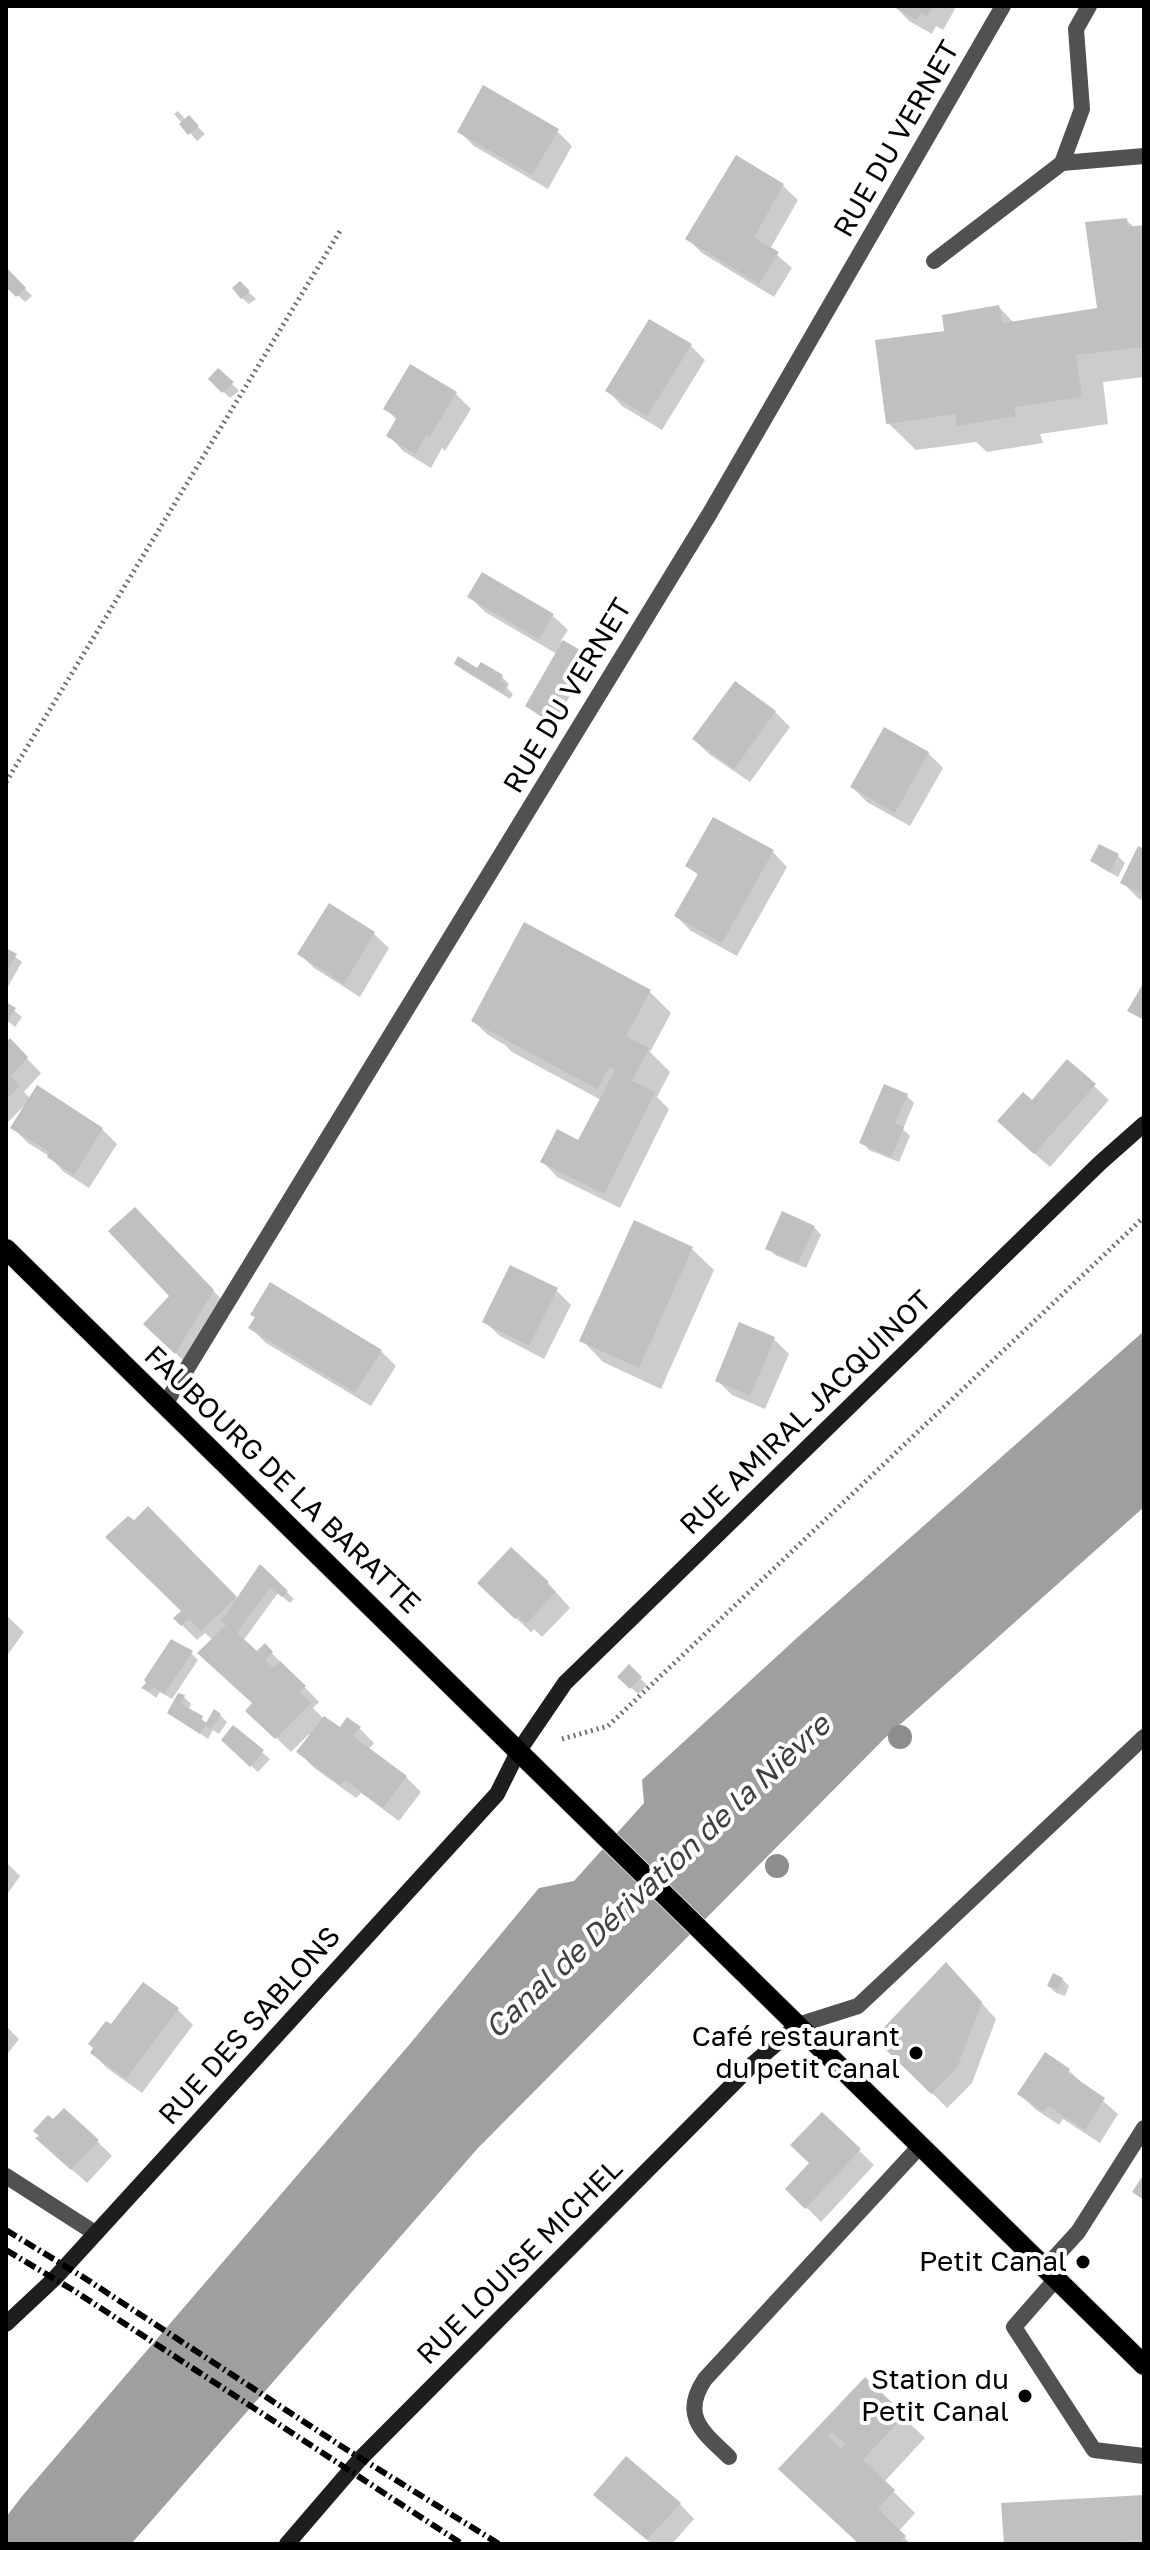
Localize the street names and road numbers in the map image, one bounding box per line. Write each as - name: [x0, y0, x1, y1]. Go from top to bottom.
- street label: RUE DU VERNET: [827, 35, 967, 243]
- street label: RUE DU VERNET: [497, 593, 639, 799]
- street label: RUE AMIRAL JACQUINOT: [673, 1284, 939, 1542]
- street label: FAUBOURG DE LA BARATTE: [137, 1339, 427, 1621]
- street label: RUE DES SABLONS: [152, 1920, 348, 2132]
- street label: RUE LOUISE MICHEL: [410, 2152, 630, 2372]

